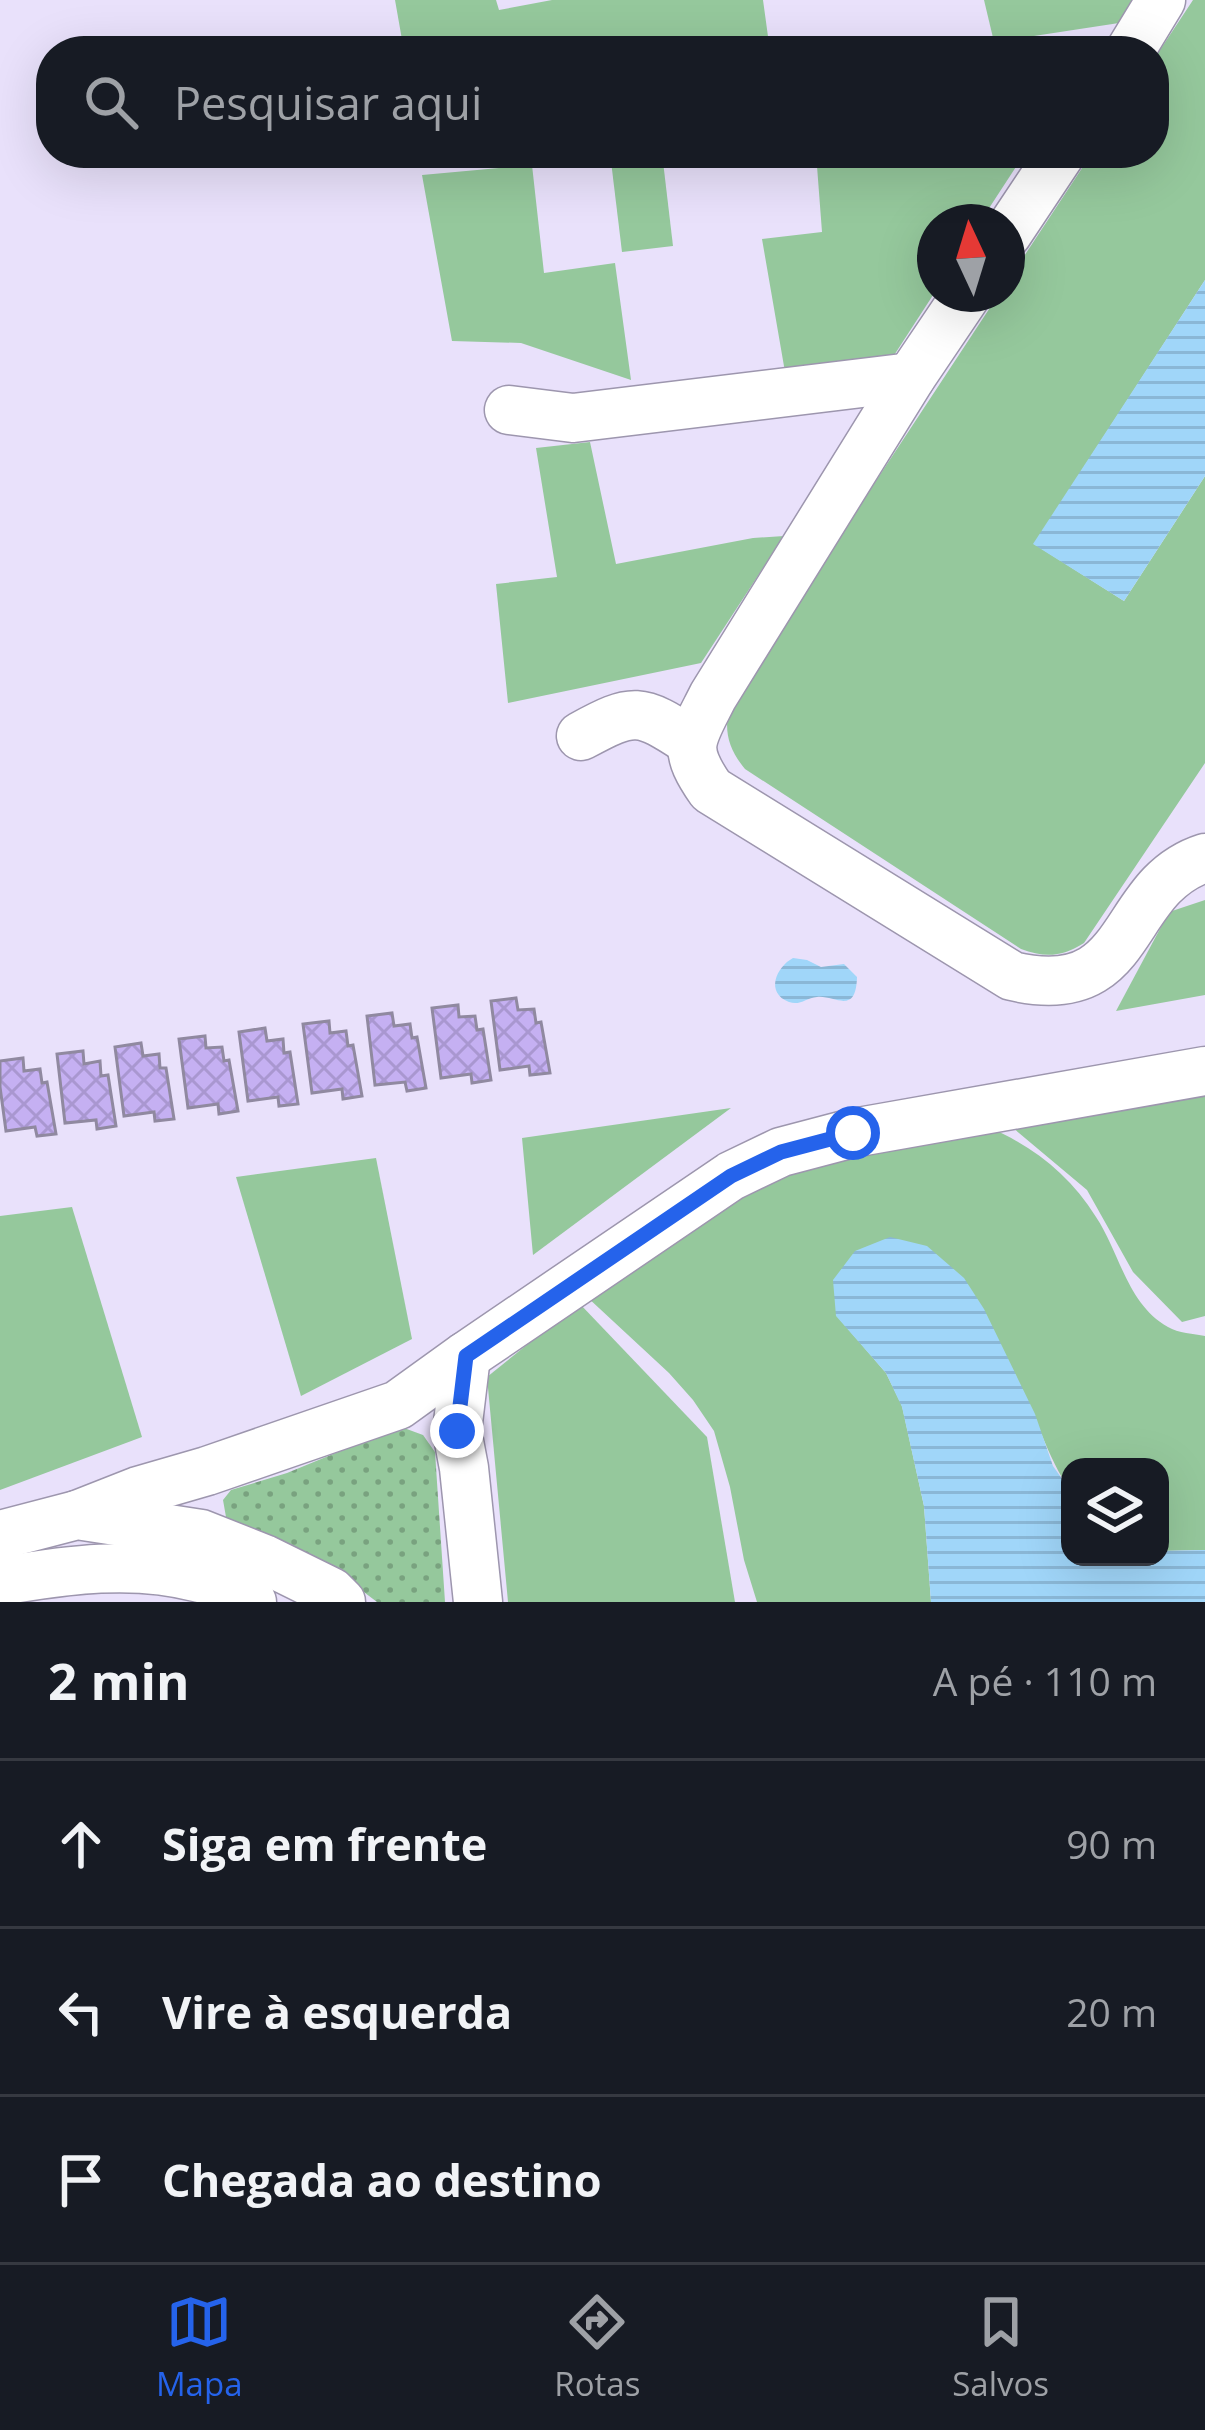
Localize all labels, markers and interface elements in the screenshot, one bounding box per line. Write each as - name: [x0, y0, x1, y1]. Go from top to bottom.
- search box: [36, 36, 1169, 168]
- icon: search: [78, 69, 144, 135]
- text: Pesquisar aqui: [174, 72, 482, 133]
- north arrow: [917, 204, 1025, 312]
- route start: [826, 1106, 880, 1160]
- route end: [430, 1404, 484, 1458]
- map controls: [1061, 1458, 1169, 1566]
- button: layers: [1061, 1458, 1169, 1566]
- text: 2 min: [48, 1645, 190, 1715]
- text: A pé · 110 m: [933, 1654, 1157, 1707]
- icon: ahead: [48, 1811, 114, 1877]
- text: Siga em frente: [162, 1813, 487, 1874]
- text: 90 m: [1066, 1817, 1157, 1870]
- icon: left: [48, 1979, 114, 2045]
- text: Vire à esquerda: [162, 1981, 512, 2042]
- text: 20 m: [1066, 1985, 1157, 2038]
- icon: arrive: [48, 2147, 114, 2213]
- text: Chegada ao destino: [162, 2149, 602, 2210]
- tab: Mapa: [156, 2289, 242, 2406]
- tab: Rotas: [554, 2289, 640, 2406]
- tab: Salvos: [952, 2289, 1049, 2406]

